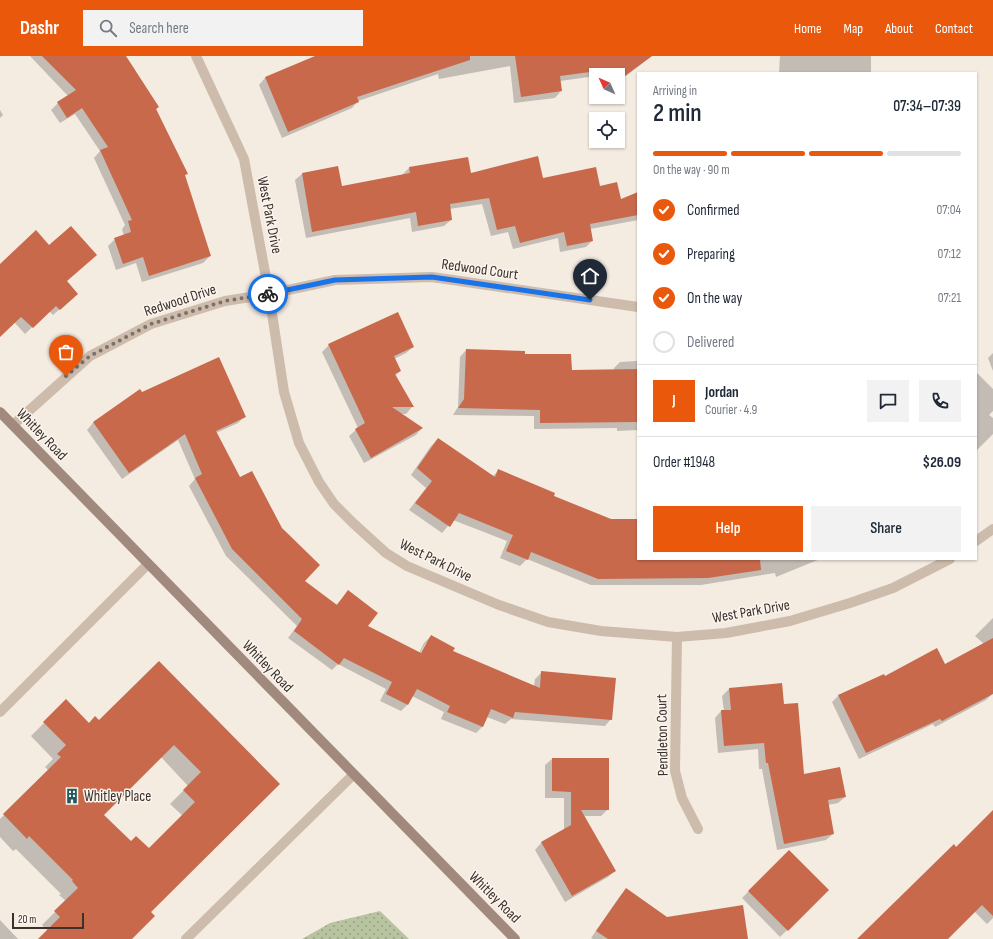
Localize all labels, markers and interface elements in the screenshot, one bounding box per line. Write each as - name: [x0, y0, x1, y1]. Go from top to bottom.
- search box: [83, 10, 363, 46]
- text: Dashr: [20, 17, 59, 40]
- icon: search: [97, 17, 119, 39]
- text: Search here: [129, 19, 189, 38]
- text: Home: [794, 20, 822, 37]
- text: Map: [844, 20, 863, 37]
- text: About: [885, 20, 913, 37]
- text: Contact: [935, 20, 973, 37]
- north arrow: [589, 68, 625, 104]
- map controls: [589, 68, 625, 148]
- text: Arriving in: [653, 83, 697, 99]
- text: 07:34–07:39: [893, 97, 961, 116]
- text: 2 min: [653, 98, 702, 129]
- button: locate: [589, 112, 625, 148]
- text: On the way · 90 m: [653, 162, 730, 178]
- street label: West Park Drive: [253, 175, 286, 255]
- icon: check: [653, 199, 675, 221]
- text: Confirmed: [687, 201, 740, 220]
- text: 07:04: [936, 202, 961, 218]
- icon: check: [653, 243, 675, 265]
- text: Preparing: [687, 245, 735, 264]
- text: 07:12: [938, 246, 961, 262]
- street label: Redwood Court: [440, 255, 520, 284]
- pin: [573, 259, 607, 300]
- icon: home: [579, 265, 601, 287]
- courier: [248, 274, 288, 314]
- street label: Redwood Drive: [142, 280, 219, 321]
- icon: bike: [257, 283, 279, 305]
- icon: check: [653, 287, 675, 309]
- text: On the way: [687, 289, 742, 308]
- text: 07:21: [938, 290, 961, 306]
- text: Delivered: [687, 333, 734, 352]
- pin: [49, 335, 83, 376]
- icon: bag: [55, 341, 77, 363]
- button: chat: [867, 380, 909, 422]
- button: phone: [919, 380, 961, 422]
- text: Jordan: [705, 383, 739, 402]
- text: J: [672, 391, 676, 410]
- text: Courier · 4.9: [705, 402, 757, 418]
- street label: Whitley Road: [12, 404, 71, 464]
- text: Order #1948: [653, 453, 715, 472]
- text: $26.09: [923, 453, 961, 472]
- button: Help: [653, 506, 803, 552]
- button: Share: [811, 506, 961, 552]
- street label: West Park Drive: [396, 535, 475, 586]
- street label: West Park Drive: [711, 595, 791, 628]
- street label: Whitley Road: [238, 636, 297, 696]
- street label: Pendleton Court: [652, 693, 673, 776]
- building icon: Whitley Place: [63, 787, 81, 805]
- place label: Whitley Place: [84, 787, 151, 806]
- street label: Whitley Road: [465, 868, 524, 927]
- scale bar: [12, 911, 84, 930]
- text: 20 m: [18, 913, 36, 926]

